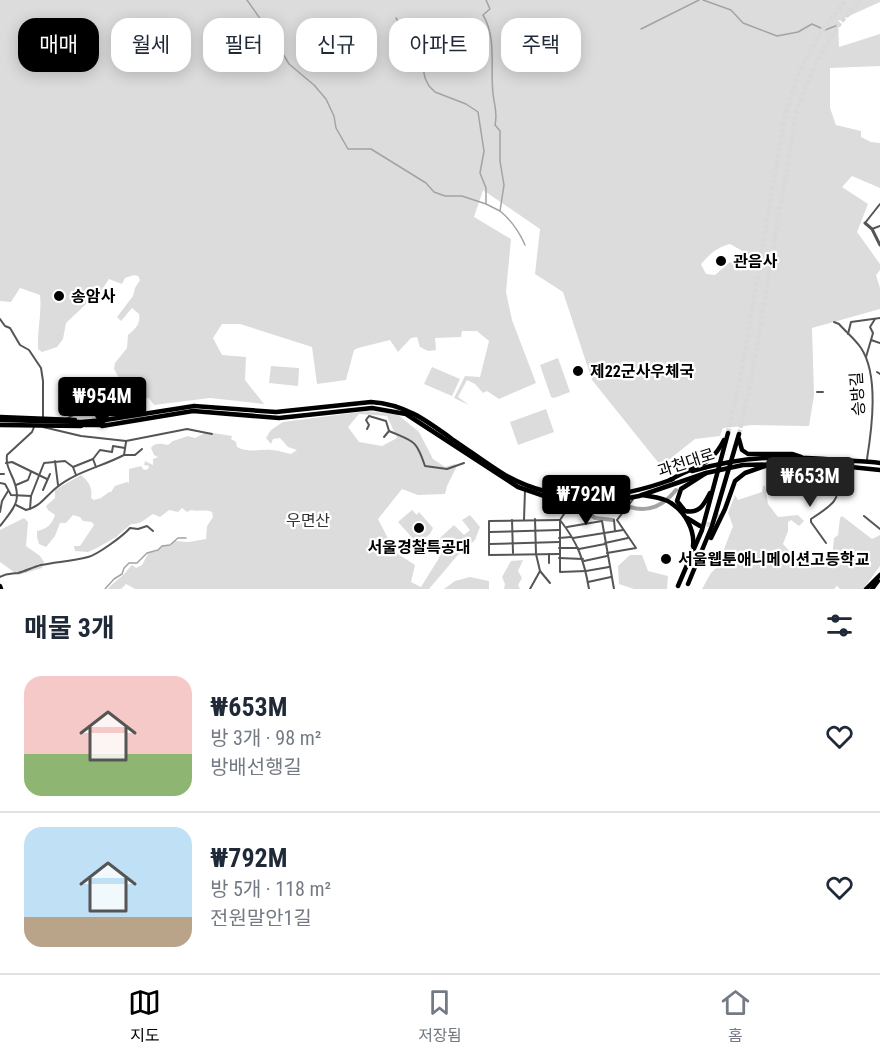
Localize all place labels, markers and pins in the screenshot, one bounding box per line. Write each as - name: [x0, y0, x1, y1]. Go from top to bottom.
- place label: 관음사: [733, 252, 777, 271]
- marker: 관음사: [714, 254, 728, 268]
- place label: 송암사: [71, 287, 115, 306]
- marker: 송암사: [52, 289, 66, 303]
- place label: 제22군사우체국: [590, 362, 695, 381]
- marker: 제22군사우체국: [571, 364, 585, 378]
- pin: ₩954M: [60, 377, 144, 428]
- pin: ₩653M: [768, 457, 852, 508]
- pin: ₩792M: [544, 475, 628, 526]
- marker: 서울경찰특공대: [412, 521, 426, 535]
- place label: 서울경찰특공대: [367, 538, 471, 557]
- place label: 서울웹툰애니메이션고등학교: [678, 550, 870, 569]
- marker: 서울웹툰애니메이션고등학교: [659, 552, 673, 566]

